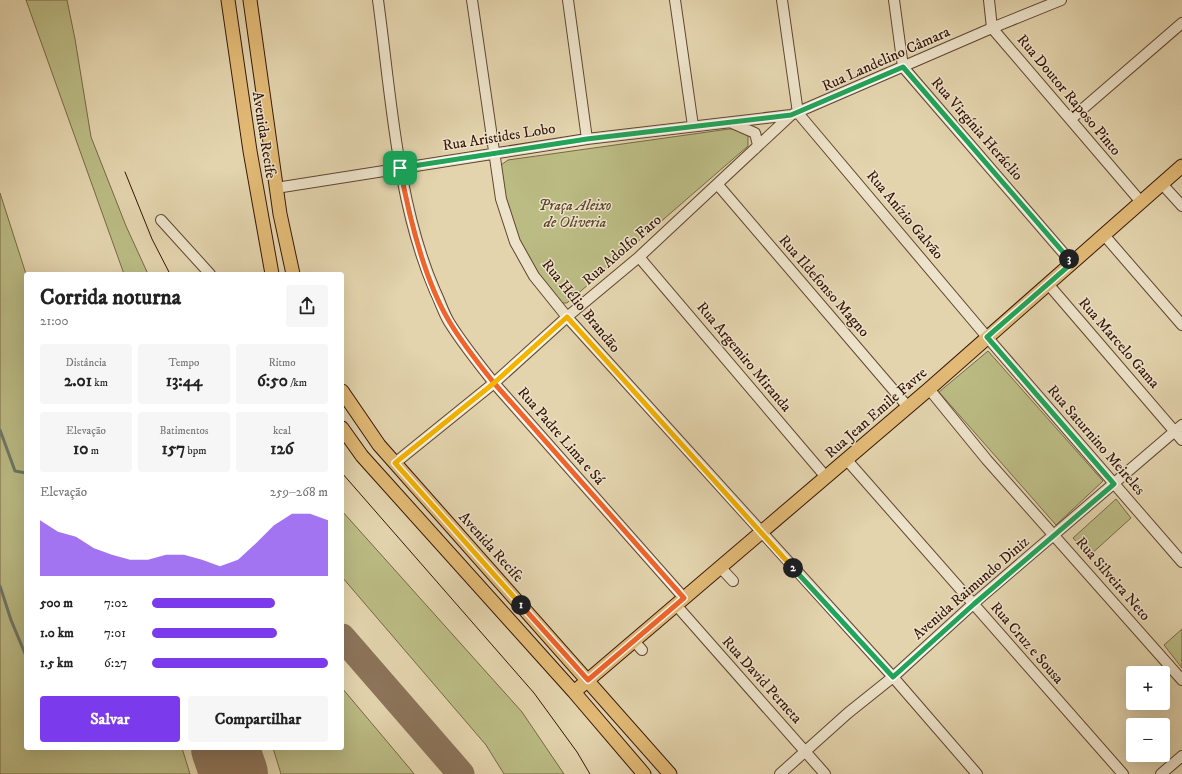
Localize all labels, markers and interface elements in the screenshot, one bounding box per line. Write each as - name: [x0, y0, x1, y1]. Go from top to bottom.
- street label: Rua Landelino Câmara: [819, 22, 954, 96]
- street label: Rua Doutor Raposo Pinto: [1013, 30, 1125, 160]
- street label: Rua Virgínia Heráclio: [927, 73, 1027, 185]
- street label: Avenida Recife: [248, 90, 280, 180]
- street label: Rua Aristides Lobo: [441, 119, 557, 155]
- pin: [383, 151, 417, 185]
- icon: arrive: [389, 157, 411, 179]
- street label: Rua Anízio Galvão: [862, 167, 948, 263]
- park label: Praça Aleixo de Oliveria: [539, 196, 612, 232]
- street label: Rua Adolfo Faro: [578, 210, 666, 290]
- street label: Rua Ildefonso Magno: [775, 231, 873, 341]
- pin: 3: [1059, 249, 1079, 269]
- text: 3: [1067, 252, 1071, 266]
- street label: Rua Hélio Brandão: [538, 255, 624, 357]
- text: Corrida noturna: [40, 284, 181, 311]
- button: share: [286, 285, 328, 327]
- street label: Rua Marcelo Gama: [1074, 294, 1164, 393]
- street label: Rua Argemiro Miranda: [692, 298, 796, 416]
- text: 21:00: [40, 313, 69, 329]
- text: Distância: [66, 356, 106, 370]
- text: Tempo: [169, 356, 199, 370]
- text: Ritmo: [268, 356, 296, 370]
- street label: Rua Jean Emile Favre: [821, 363, 931, 463]
- text: 2.01: [64, 370, 92, 392]
- text: 13:44: [166, 370, 202, 392]
- text: 6:50: [257, 370, 288, 392]
- text: km: [92, 376, 108, 390]
- text: /km: [288, 376, 307, 390]
- street label: Rua Saturnino Meireles: [1043, 381, 1149, 499]
- street label: Rua Padre Lima e Sá: [513, 383, 609, 489]
- text: Elevação: [66, 424, 106, 438]
- text: Batimentos: [159, 424, 209, 438]
- text: kcal: [273, 424, 291, 438]
- text: 10: [73, 438, 88, 460]
- text: 157: [162, 438, 185, 460]
- text: 126: [270, 438, 294, 460]
- text: m: [88, 444, 99, 458]
- text: bpm: [185, 444, 206, 458]
- text: Elevação: [40, 484, 87, 500]
- text: 259–268 m: [270, 484, 328, 500]
- street label: Avenida Recife: [454, 508, 528, 586]
- street label: Avenida Raimundo Diniz: [909, 532, 1034, 644]
- street label: Rua Silveira Neto: [1071, 533, 1155, 625]
- pin: 2: [783, 558, 803, 578]
- text: 2: [790, 561, 796, 575]
- text: 500 m: [40, 595, 73, 611]
- text: 7:02: [104, 595, 128, 611]
- pin: 1: [511, 595, 531, 615]
- text: 1: [519, 598, 523, 612]
- street label: Rua Cruz e Sousa: [986, 598, 1068, 688]
- text: 1.0 km: [40, 625, 74, 641]
- text: 7:01: [104, 625, 126, 641]
- street label: Rua David Perneta: [718, 632, 807, 728]
- text: 1.5 km: [40, 655, 73, 671]
- text: 6:27: [104, 655, 127, 671]
- map controls: [1126, 666, 1170, 762]
- button: +: [1126, 666, 1170, 710]
- button: Salvar: [40, 696, 180, 742]
- button: Compartilhar: [188, 696, 328, 742]
- button: −: [1126, 718, 1170, 762]

